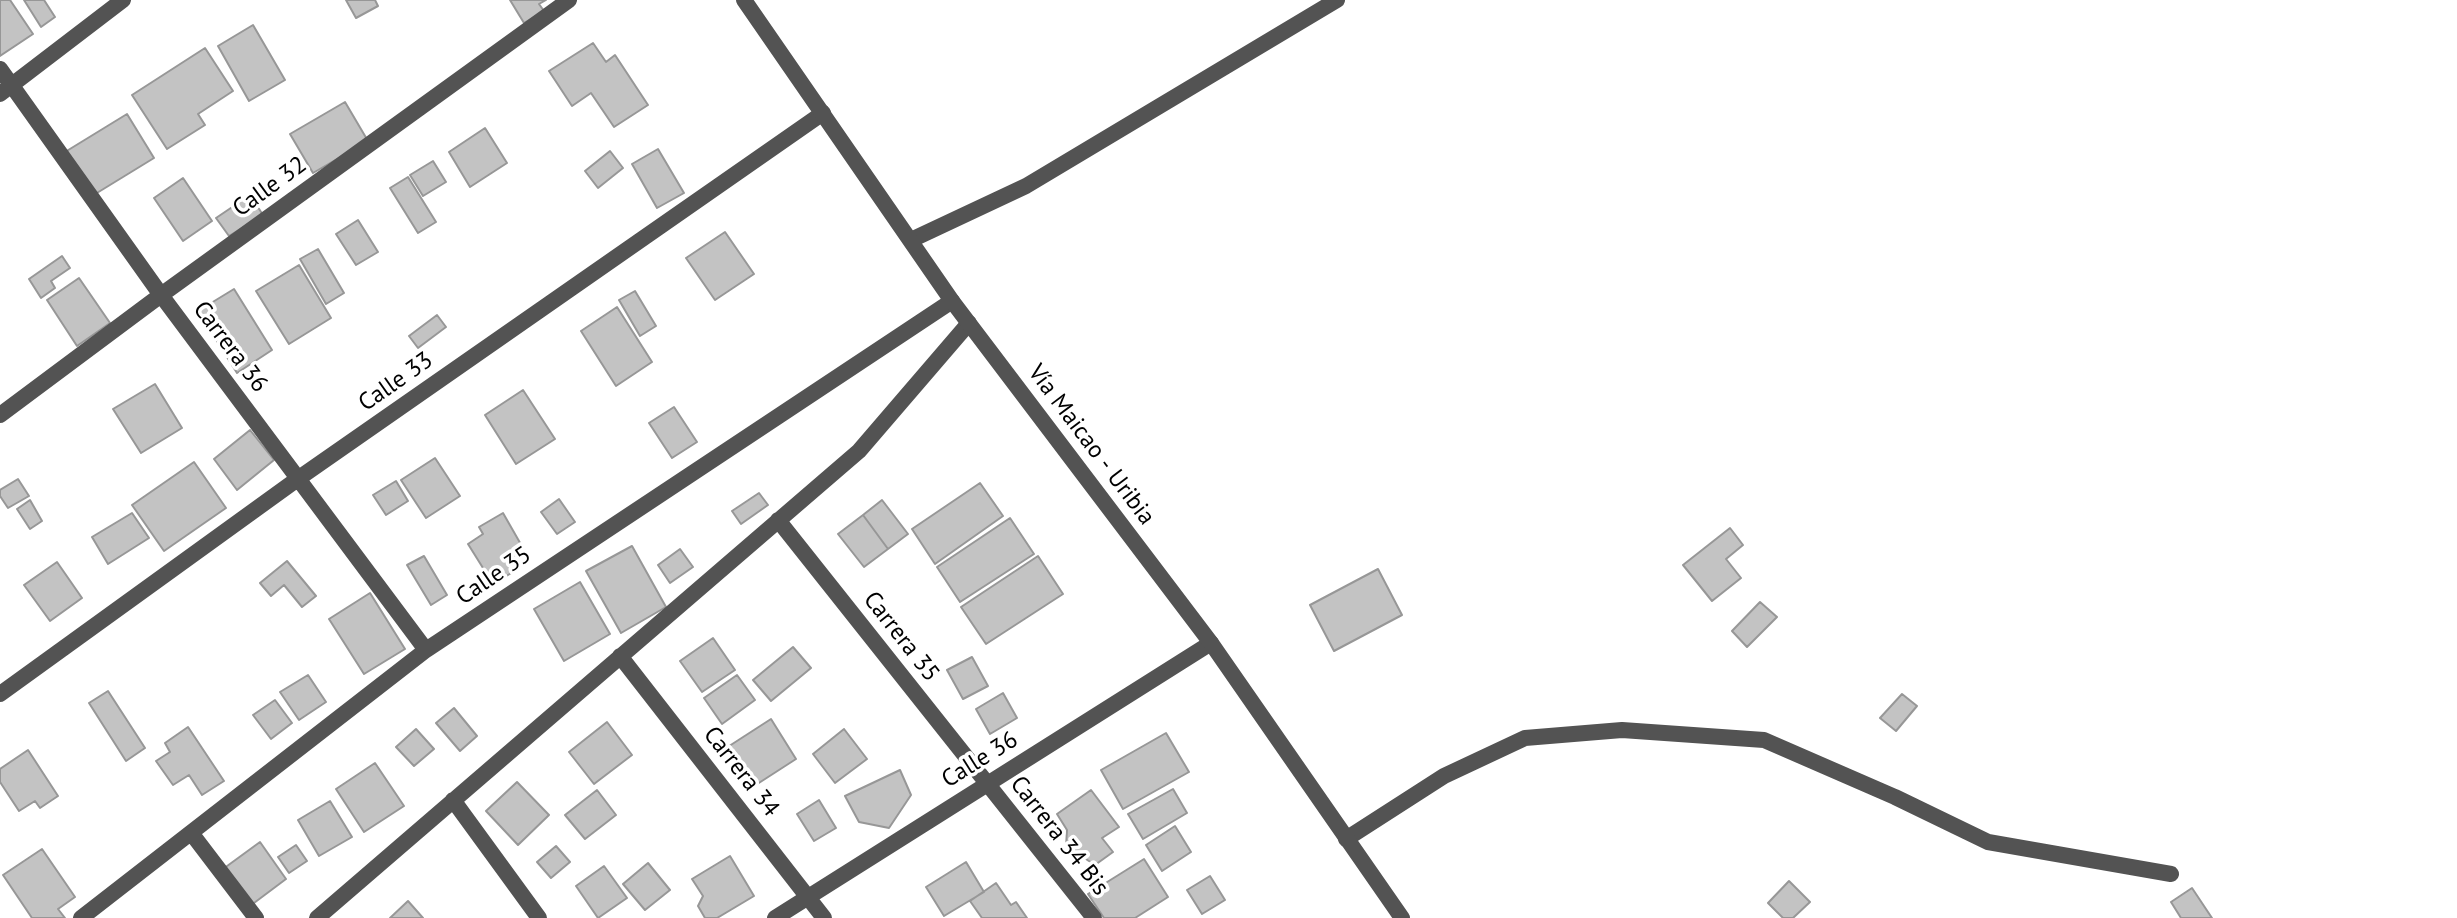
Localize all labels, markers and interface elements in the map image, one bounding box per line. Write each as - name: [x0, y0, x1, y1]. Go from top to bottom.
- street label: Calle 32: [228, 151, 312, 223]
- street label: Carrera 36: [186, 296, 274, 398]
- street label: Calle 33: [353, 346, 439, 418]
- street label: Vía Maicao - Uribia: [1021, 359, 1161, 531]
- street label: Calle 35: [451, 541, 537, 611]
- street label: Carrera 35: [857, 586, 945, 688]
- street label: Carrera 34: [697, 721, 785, 823]
- street label: Calle 36: [937, 726, 1023, 794]
- street label: Carrera 34 Bis: [1004, 771, 1114, 901]

